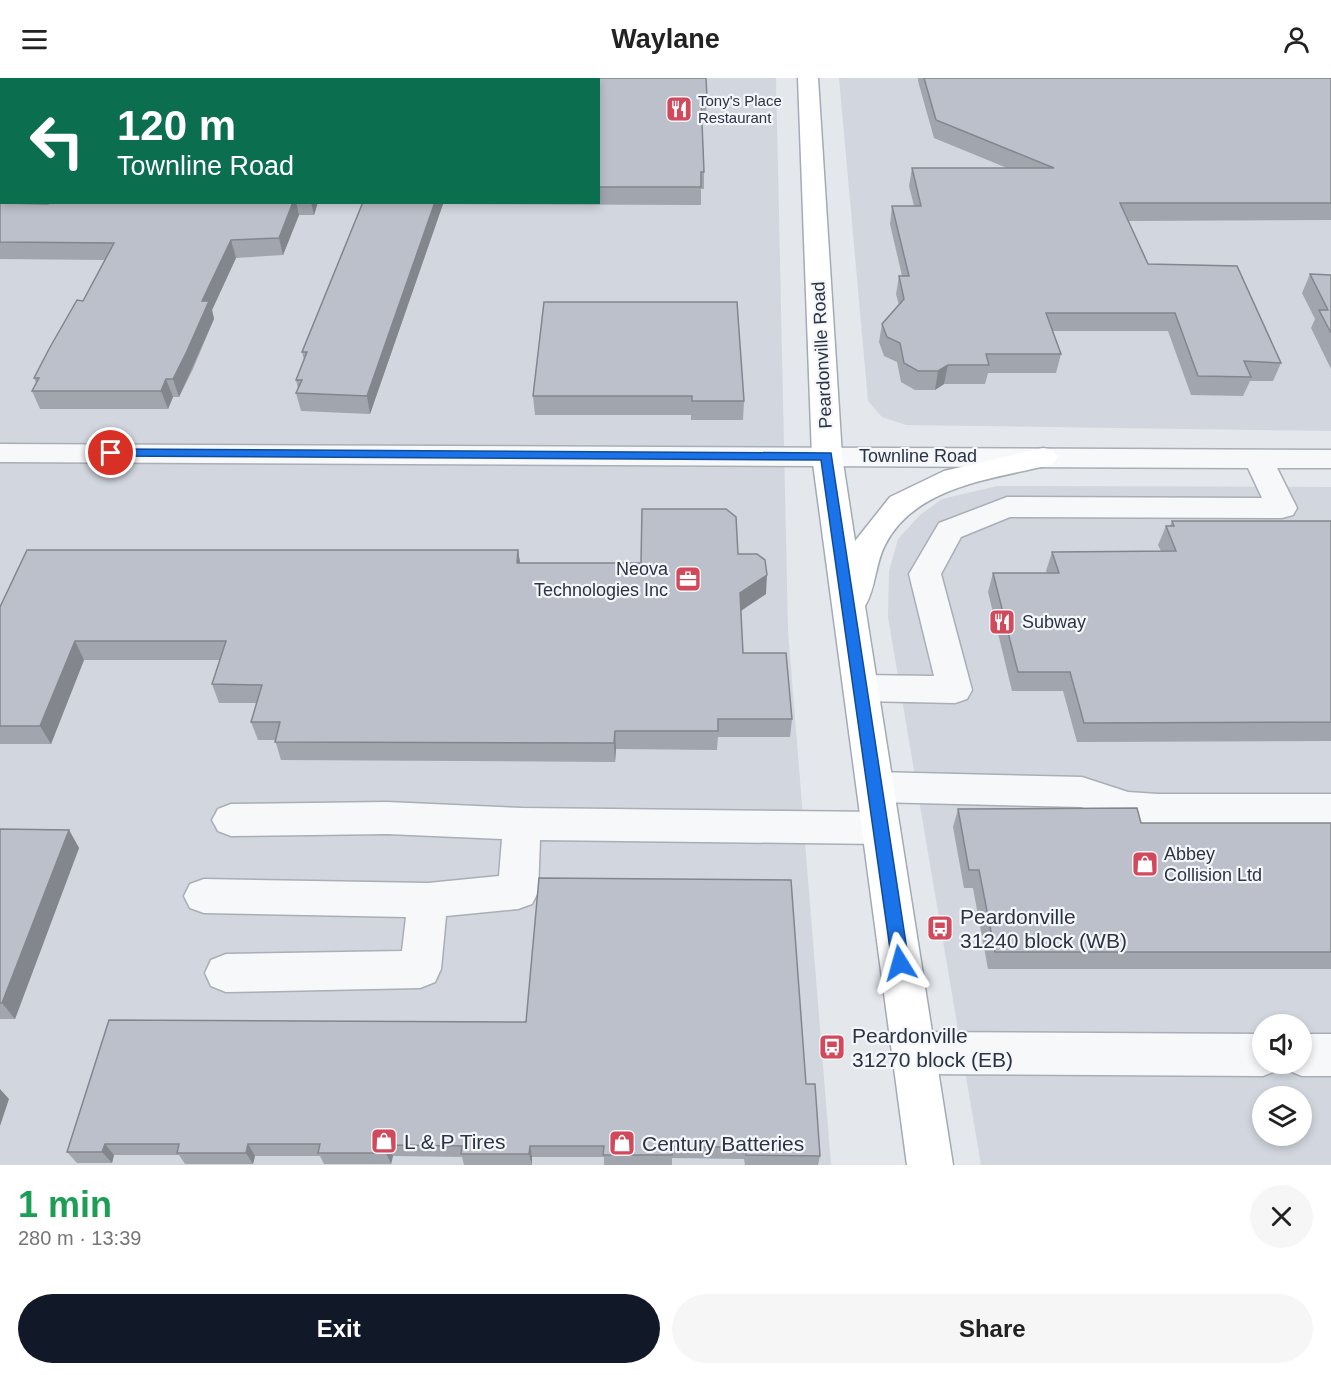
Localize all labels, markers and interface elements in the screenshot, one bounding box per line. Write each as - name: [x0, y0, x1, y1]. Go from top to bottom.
- icon: menu: [18, 23, 51, 56]
- icon: person: [1280, 23, 1313, 56]
- text: Waylane: [611, 24, 720, 54]
- place label: Tony's Place Restaurant: [698, 92, 782, 126]
- restaurant icon: Tony's Place Restaurant: [664, 94, 694, 124]
- icon: left: [18, 102, 96, 180]
- text: 120 m: [117, 102, 236, 149]
- text: Townline Road: [117, 151, 294, 181]
- street label: Peardonville Road: [808, 281, 836, 429]
- pin: [85, 427, 136, 478]
- icon: arrive: [94, 436, 127, 469]
- street label: Townline Road: [859, 446, 977, 466]
- place label: Neova Technologies Inc: [534, 559, 669, 600]
- office icon: Neova Technologies Inc: [673, 564, 703, 594]
- restaurant icon: Subway: [987, 607, 1017, 637]
- place label: Subway: [1022, 612, 1086, 632]
- place label: Abbey Collision Ltd: [1164, 844, 1262, 885]
- shop icon: Abbey Collision Ltd: [1130, 849, 1160, 879]
- place label: Peardonville 31240 block (WB): [960, 905, 1127, 952]
- bus stop icon: Peardonville 31240 block (WB): [925, 913, 955, 943]
- position arrow: [868, 931, 932, 995]
- map controls: [1252, 1014, 1312, 1146]
- button: sound: [1252, 1014, 1312, 1074]
- place label: Peardonville 31270 block (EB): [852, 1024, 1013, 1071]
- bus stop icon: Peardonville 31270 block (EB): [817, 1032, 847, 1062]
- button: layers: [1252, 1086, 1312, 1146]
- shop icon: L & P Tires: [369, 1126, 399, 1156]
- shop icon: Century Batteries: [607, 1128, 637, 1158]
- place label: L & P Tires: [404, 1130, 506, 1153]
- place label: Century Batteries: [642, 1132, 804, 1155]
- text: 1 min: [18, 1184, 112, 1225]
- button: close: [1250, 1185, 1313, 1248]
- text: 280 m · 13:39: [18, 1227, 141, 1249]
- button: Exit: [18, 1294, 660, 1363]
- button: Share: [672, 1294, 1313, 1363]

